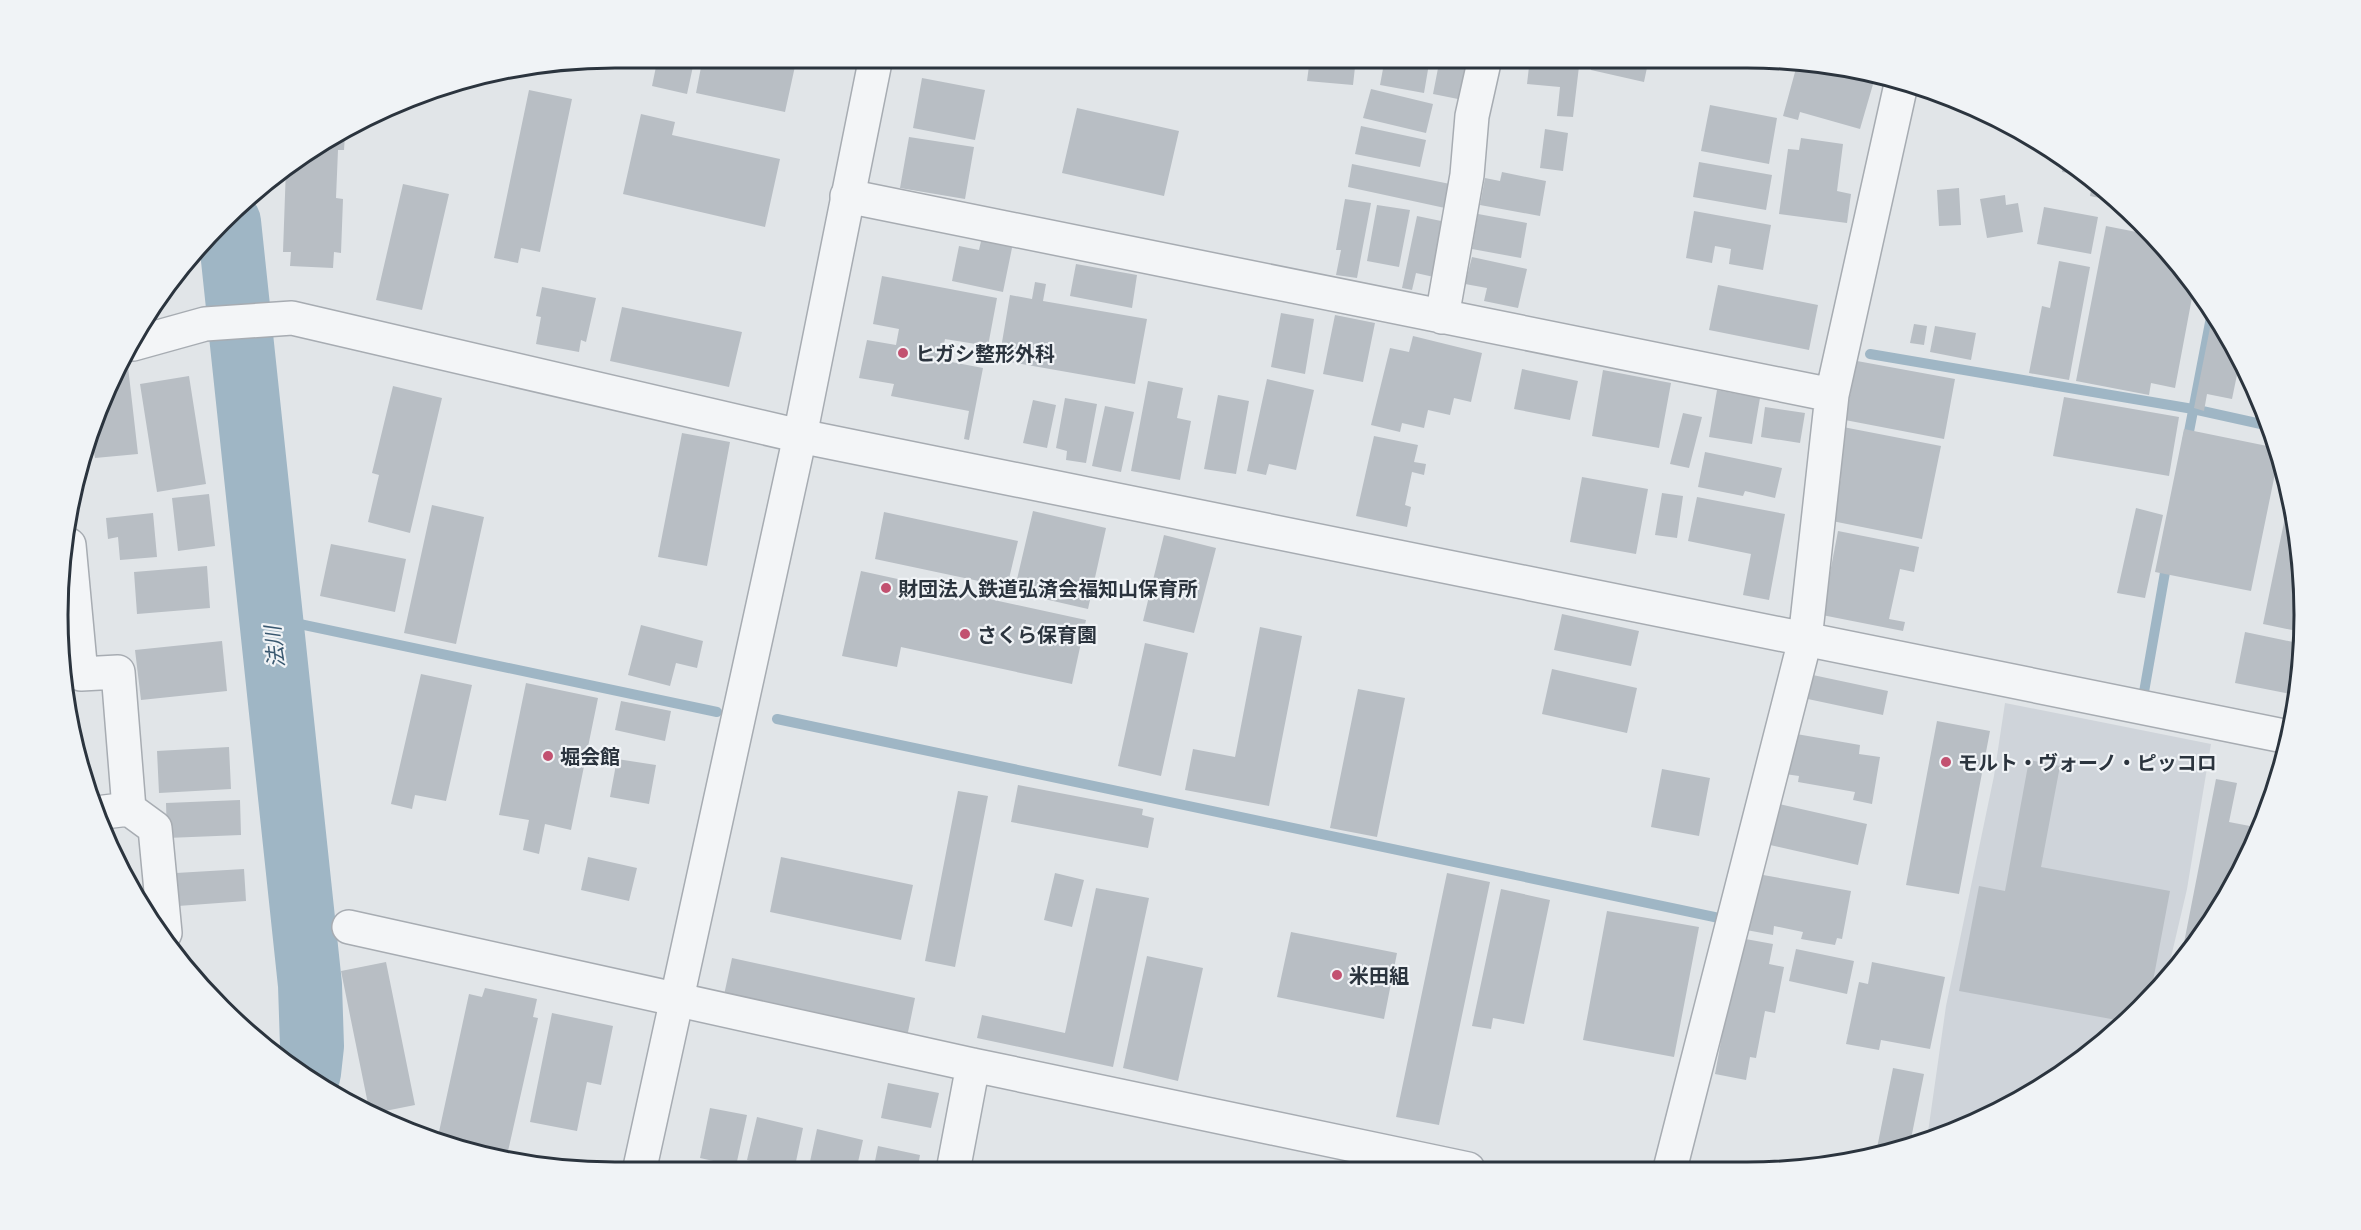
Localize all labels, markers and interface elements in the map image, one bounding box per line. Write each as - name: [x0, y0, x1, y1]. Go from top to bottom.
- place label: ヒガシ整形外科: [915, 341, 1055, 366]
- marker: ヒガシ整形外科: [896, 346, 910, 360]
- place label: 財団法人鉄道弘済会福知山保育所: [898, 576, 1198, 601]
- marker: 財団法人鉄道弘済会福知山保育所: [879, 581, 893, 595]
- place label: さくら保育園: [977, 622, 1097, 647]
- water label: 法川: [259, 623, 289, 669]
- marker: さくら保育園: [958, 627, 972, 641]
- place label: 堀会館: [560, 744, 620, 769]
- marker: 堀会館: [541, 749, 555, 763]
- place label: モルト・ヴォーノ・ピッコロ: [1958, 750, 2217, 775]
- marker: モルト・ヴォーノ・ピッコロ: [1939, 755, 1953, 769]
- place label: 米田組: [1349, 963, 1409, 988]
- marker: 米田組: [1330, 968, 1344, 982]

